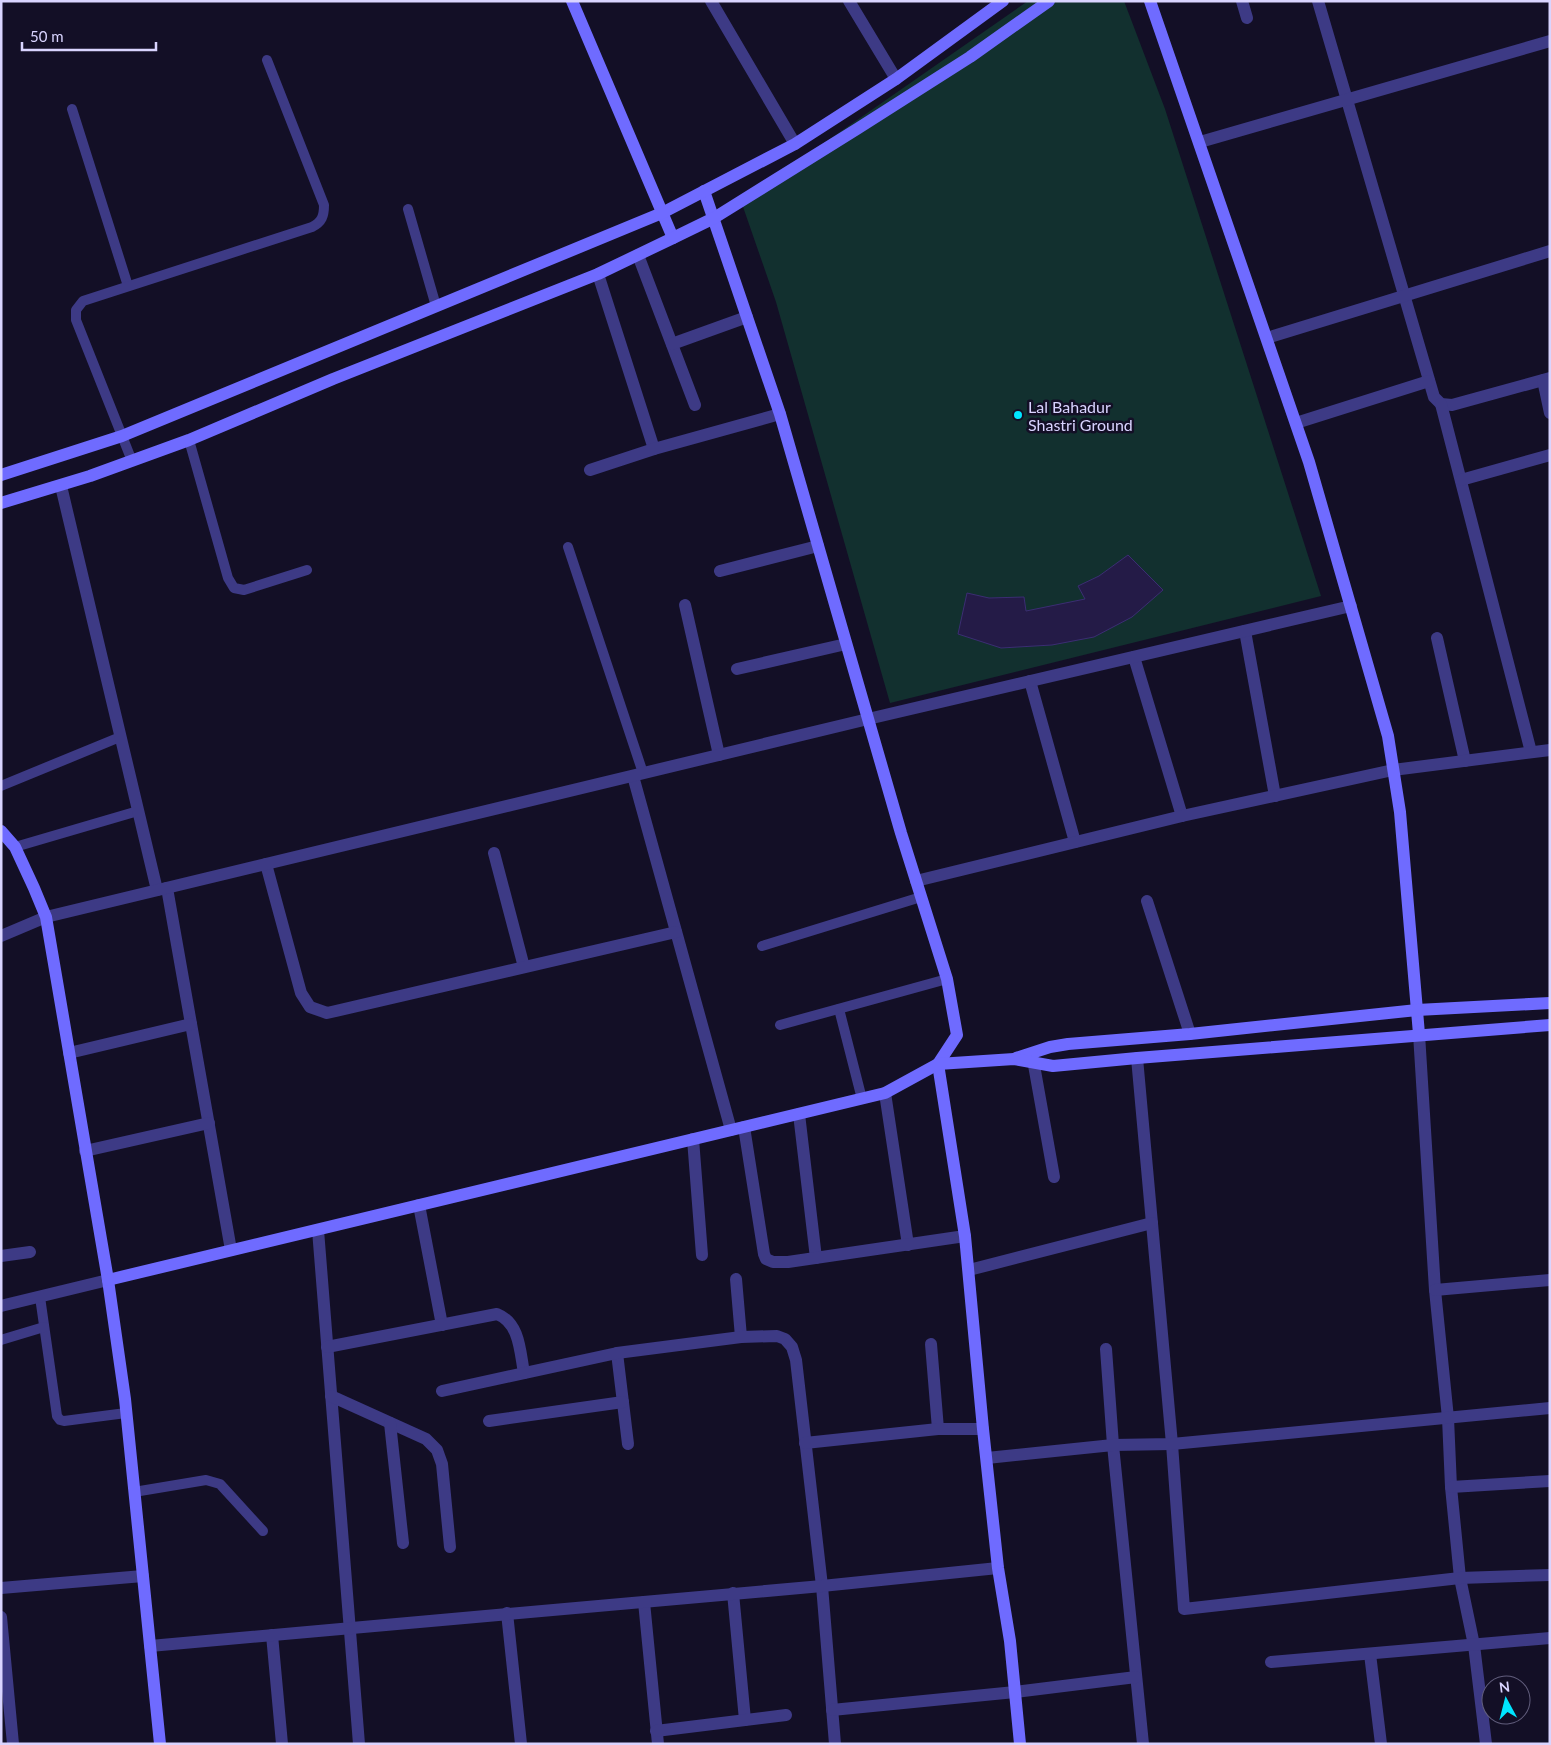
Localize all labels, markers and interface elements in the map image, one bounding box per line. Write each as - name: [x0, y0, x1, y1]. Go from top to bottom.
- scale bar: [22, 20, 156, 52]
- text: 50 m: [30, 27, 64, 45]
- place label: Lal Bahadur Shastri Ground: [1028, 397, 1133, 434]
- marker: Lal Bahadur Shastri Ground: [1012, 409, 1024, 421]
- north arrow: [1481, 1675, 1531, 1725]
- text: N: [1498, 1678, 1511, 1696]

